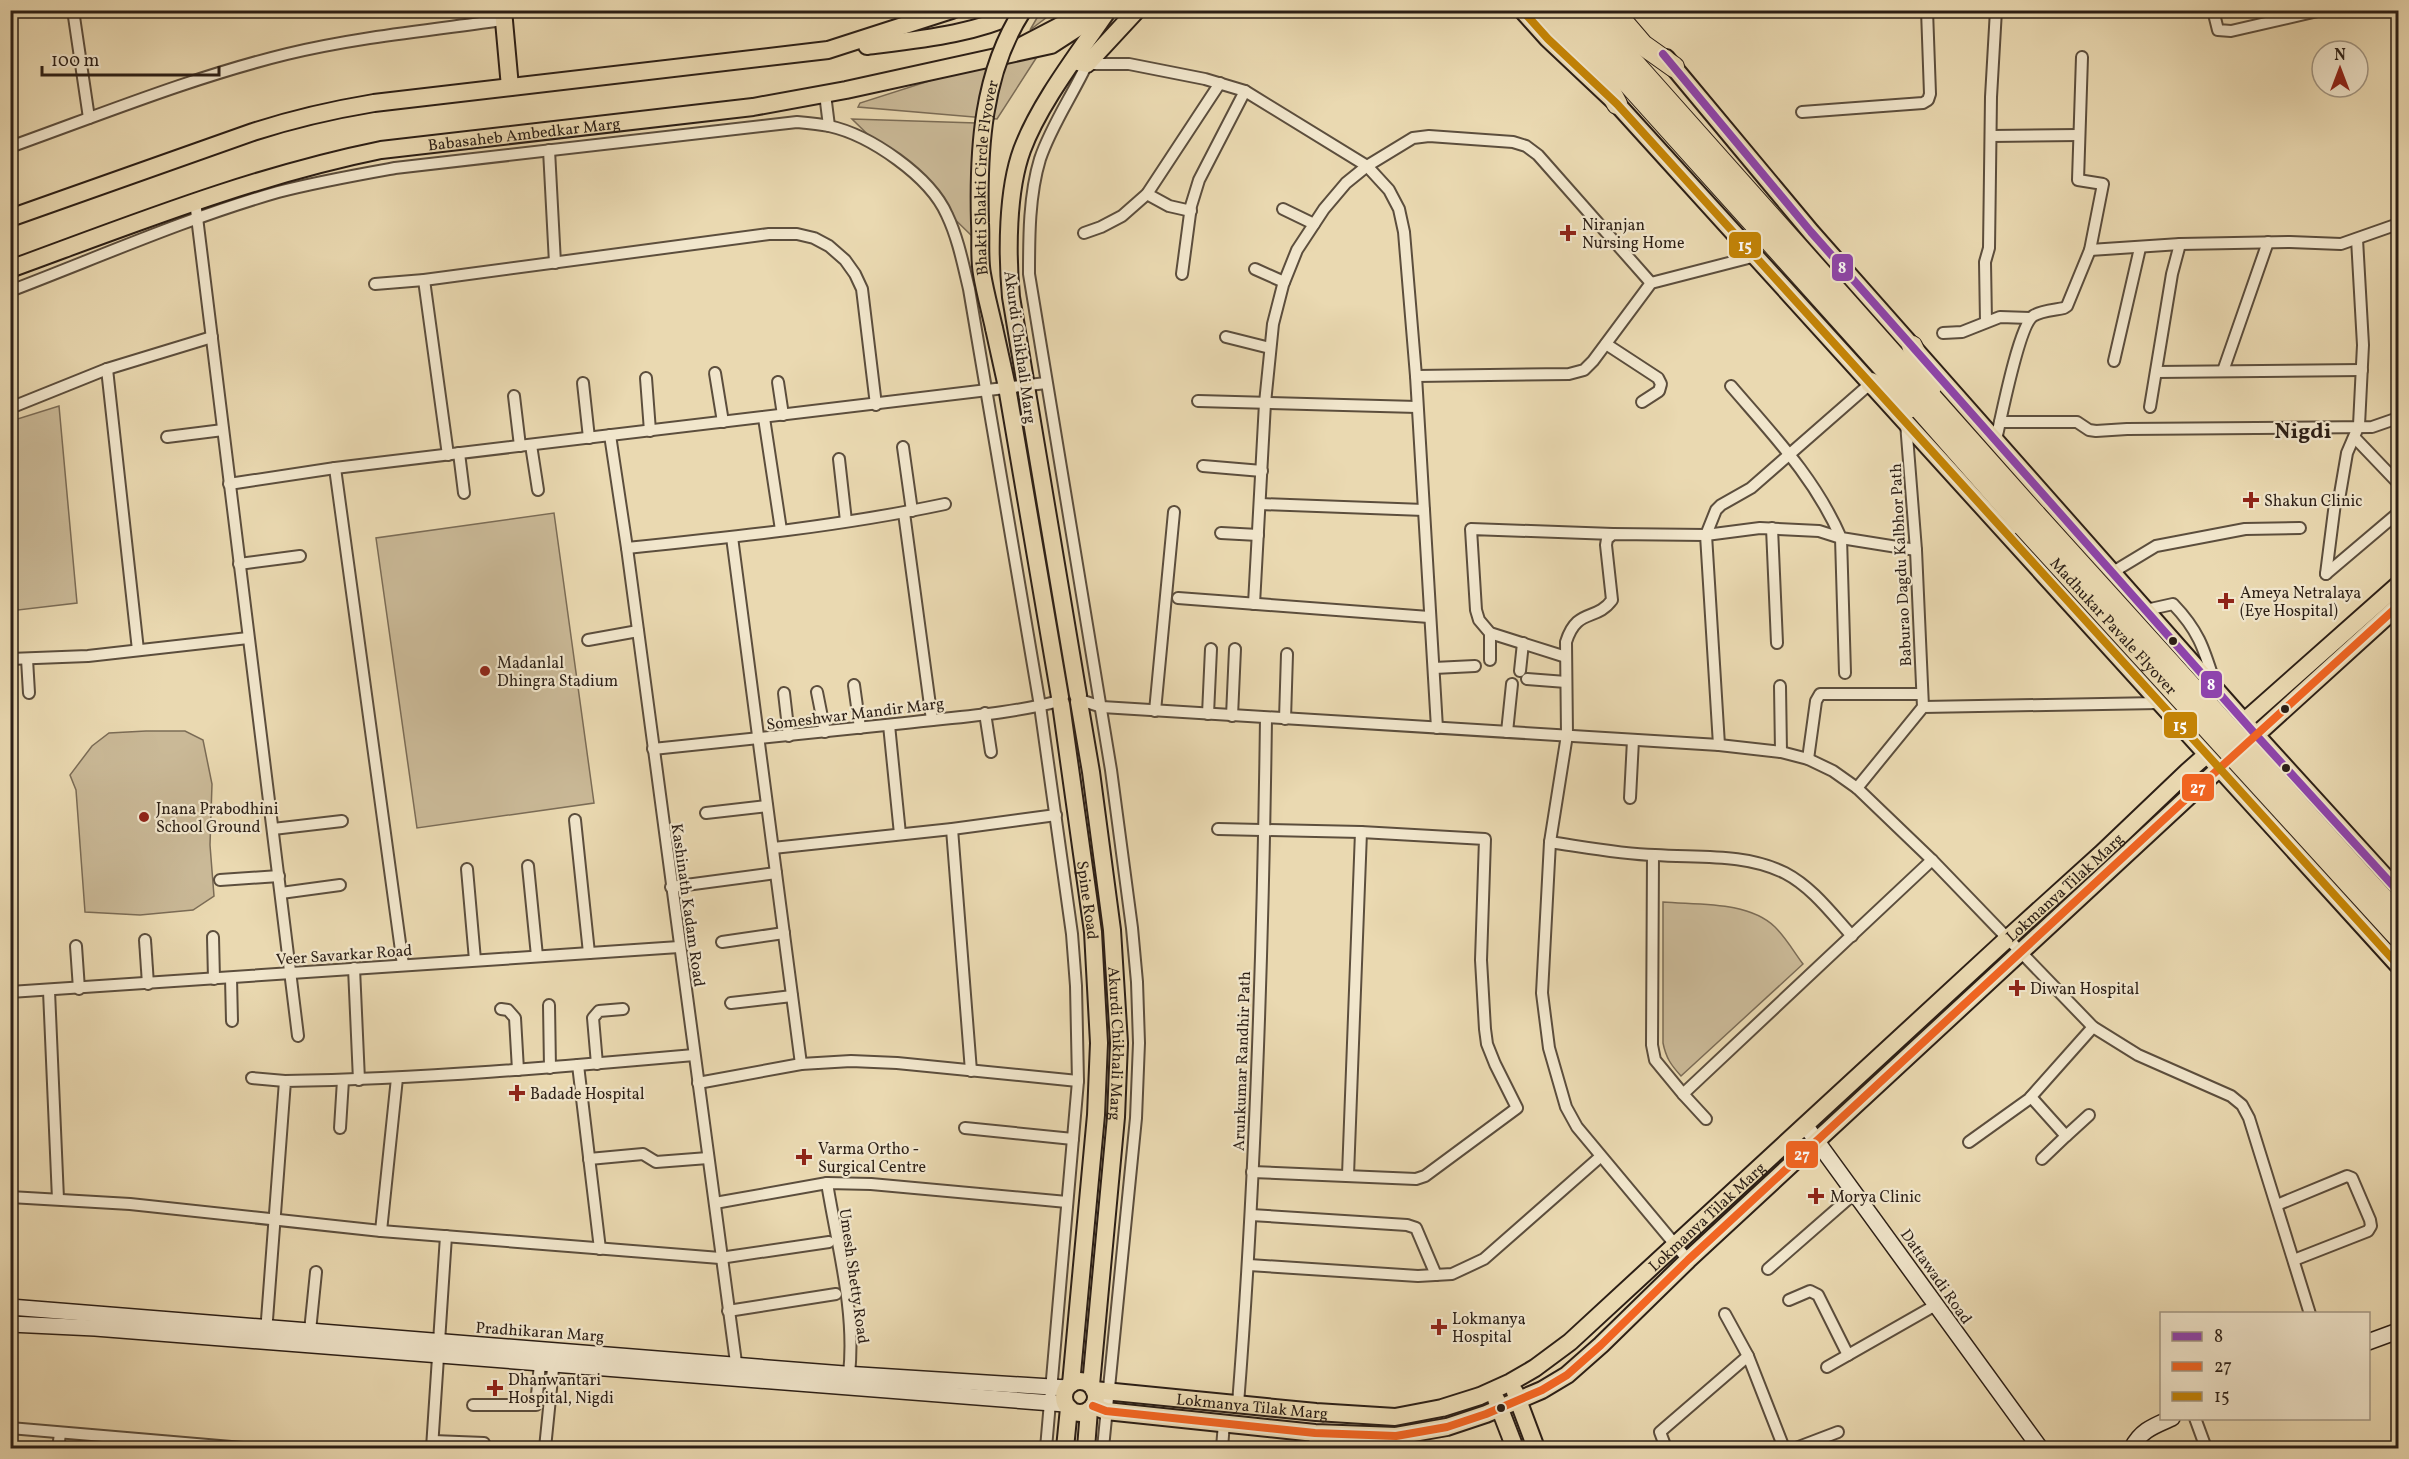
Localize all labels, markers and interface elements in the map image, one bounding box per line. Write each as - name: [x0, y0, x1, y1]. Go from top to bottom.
- scale bar: [42, 39, 219, 77]
- north arrow: [2310, 39, 2370, 99]
- text: N: [2334, 45, 2346, 67]
- text: 100 m: [51, 49, 100, 74]
- street label: Bhakti Shakti Circle Flyover: [971, 78, 1005, 277]
- street label: Babasaheb Ambedkar Marg: [427, 113, 622, 158]
- place label: Niranjan Nursing Home: [1582, 215, 1685, 255]
- marker: Niranjan Nursing Home: [1559, 224, 1577, 242]
- line badge: 15: [1728, 231, 1762, 259]
- text: 15: [1738, 236, 1752, 258]
- line badge: 8: [1831, 253, 1854, 282]
- text: 8: [1838, 258, 1846, 280]
- street label: Akurdi Chikhali Marg: [997, 269, 1041, 425]
- district label: Nigdi: [2275, 417, 2332, 448]
- street label: Baburao Dagdu Kalbhor Path: [1886, 463, 1918, 667]
- marker: Shakun Clinic: [2242, 491, 2260, 509]
- place label: Shakun Clinic: [2264, 491, 2362, 513]
- street label: Madhukar Pavale Flyover: [2044, 553, 2181, 701]
- place label: Ameya Netralaya (Eye Hospital): [2240, 583, 2361, 623]
- marker: Ameya Netralaya (Eye Hospital): [2217, 592, 2235, 610]
- unlabelled marker: [2167, 635, 2179, 647]
- place label: Madanlal Dhingra Stadium: [497, 653, 618, 693]
- marker: Madanlal Dhingra Stadium: [478, 664, 492, 678]
- line badge: 8: [2200, 670, 2223, 699]
- text: 8: [2207, 675, 2215, 697]
- street label: Someshwar Mandir Marg: [765, 693, 945, 737]
- unlabelled marker: [2279, 703, 2291, 715]
- line badge: 15: [2163, 711, 2198, 739]
- text: 15: [2173, 716, 2187, 738]
- unlabelled marker: [2280, 762, 2292, 774]
- line badge: 27: [2181, 773, 2215, 802]
- text: 27: [2190, 778, 2206, 800]
- place label: Jnana Prabodhini School Ground: [156, 799, 279, 839]
- marker: Jnana Prabodhini School Ground: [137, 810, 151, 824]
- street label: Kashinath Kadam Road: [665, 822, 709, 988]
- street label: Lokmanya Tilak Marg: [2002, 829, 2129, 948]
- street label: Spine Road: [1070, 860, 1102, 940]
- street label: Veer Savarkar Road: [275, 940, 413, 972]
- street label: Akurdi Chikhali Marg: [1101, 966, 1128, 1121]
- street label: Arunkumar Randhir Path: [1229, 971, 1257, 1152]
- marker: Diwan Hospital: [2008, 979, 2026, 997]
- place label: Diwan Hospital: [2030, 979, 2140, 1001]
- marker: Badade Hospital: [508, 1084, 526, 1102]
- place label: Badade Hospital: [530, 1084, 645, 1106]
- place label: Varma Ortho - Surgical Centre: [818, 1139, 926, 1179]
- line badge: 27: [1785, 1140, 1819, 1169]
- text: 27: [1794, 1145, 1810, 1167]
- marker: Varma Ortho - Surgical Centre: [795, 1148, 813, 1166]
- street label: Lokmanya Tilak Marg: [1644, 1158, 1771, 1277]
- marker: Morya Clinic: [1807, 1187, 1825, 1205]
- place label: Morya Clinic: [1830, 1187, 1921, 1209]
- street label: Umesh Shetty Road: [833, 1207, 873, 1345]
- street label: Dattawadi Road: [1894, 1225, 1976, 1329]
- place label: Lokmanya Hospital: [1452, 1309, 1526, 1349]
- legend: [2160, 1312, 2370, 1420]
- street label: Pradhikaran Marg: [475, 1318, 605, 1348]
- marker: Lokmanya Hospital: [1430, 1318, 1448, 1336]
- text: 8: [2214, 1325, 2223, 1350]
- text: 27: [2214, 1355, 2232, 1380]
- place label: Dhanwantari Hospital, Nigdi: [508, 1370, 614, 1410]
- marker: Dhanwantari Hospital, Nigdi: [486, 1379, 504, 1397]
- text: 15: [2214, 1385, 2230, 1410]
- street label: Lokmanya Tilak Marg: [1175, 1389, 1329, 1426]
- unlabelled marker: [1495, 1402, 1507, 1414]

